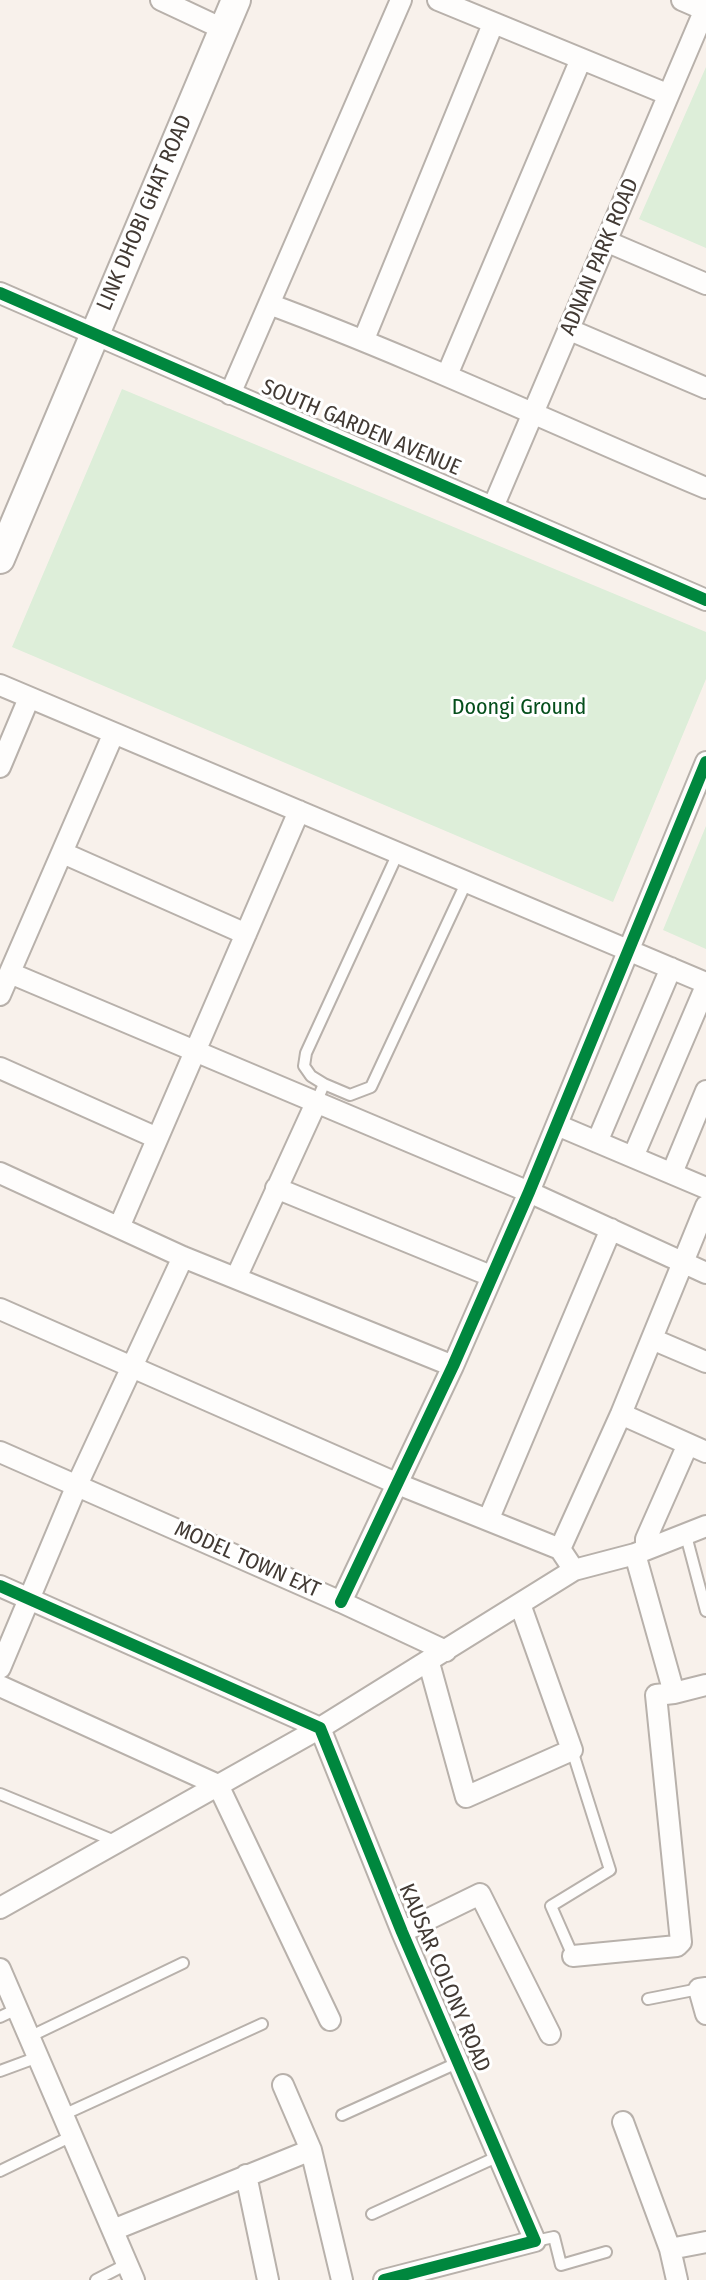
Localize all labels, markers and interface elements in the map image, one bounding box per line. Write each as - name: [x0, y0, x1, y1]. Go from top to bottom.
- street label: LINK DHOBI GHAT ROAD: [92, 111, 198, 315]
- street label: ADNAN PARK ROAD: [555, 174, 645, 340]
- street label: SOUTH GARDEN AVENUE: [258, 374, 464, 482]
- park label: Doongi Ground: [452, 695, 586, 721]
- street label: MODEL TOWN EXT: [170, 1516, 324, 1604]
- street label: KAUSAR COLONY ROAD: [392, 1880, 496, 2076]

